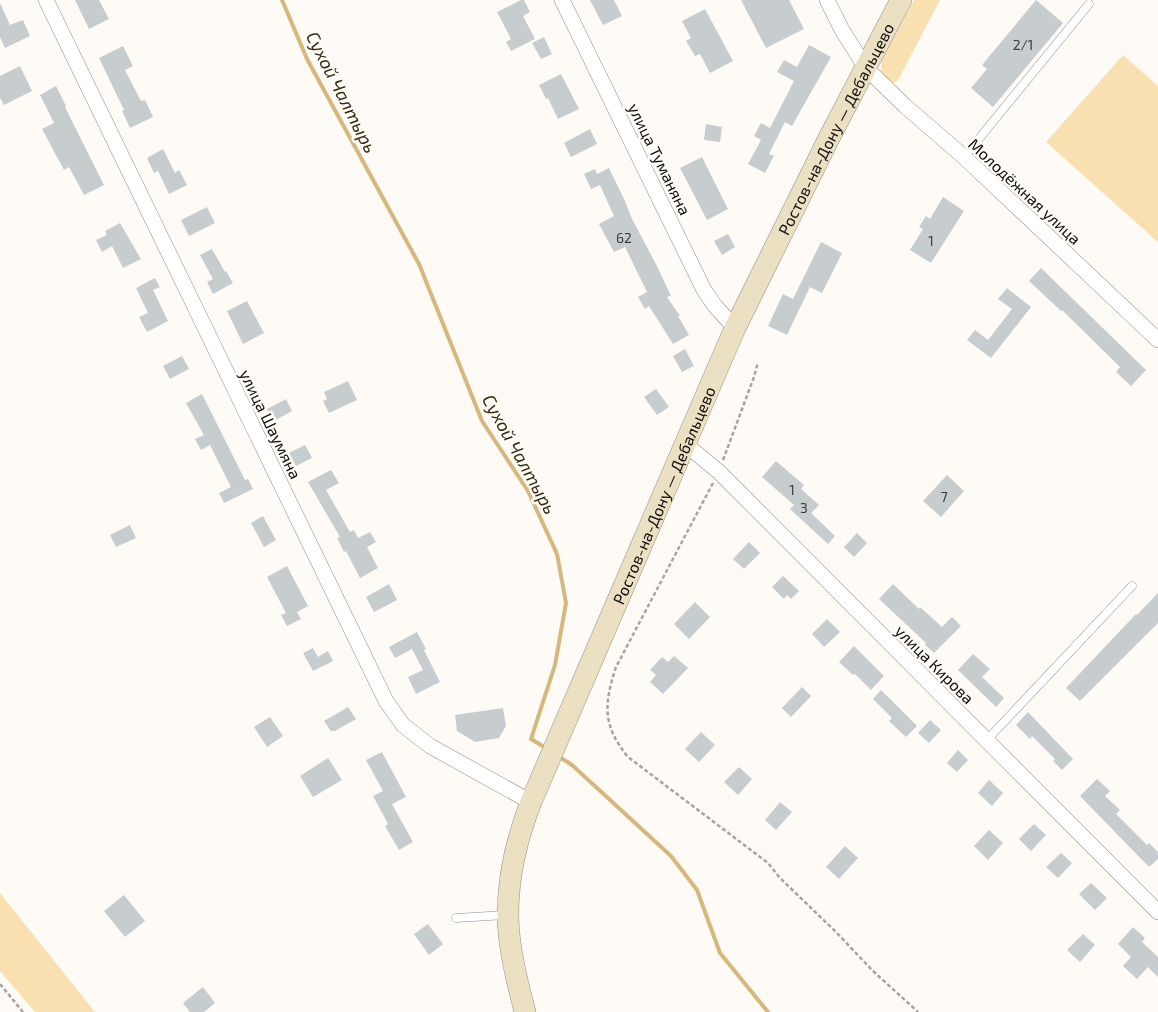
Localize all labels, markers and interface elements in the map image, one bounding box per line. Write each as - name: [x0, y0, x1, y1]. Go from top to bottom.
- street label: Ростов-на-Дону — Дебальцево: [773, 19, 897, 238]
- water label: Сухой Чалтырь: [302, 28, 382, 156]
- house number: 2/1: [1013, 36, 1033, 53]
- street label: улица Туманяна: [624, 100, 695, 218]
- street label: Молодёжная улица: [964, 134, 1085, 249]
- house number: 62: [616, 229, 632, 246]
- house number: 1: [928, 232, 934, 249]
- street label: улица Шаумяна: [235, 366, 306, 482]
- street label: Ростов-на-Дону — Дебальцево: [608, 383, 718, 607]
- water label: Сухой Чалтырь: [478, 390, 562, 518]
- house number: 1: [789, 481, 795, 498]
- house number: 7: [940, 488, 948, 505]
- house number: 3: [800, 499, 808, 516]
- street label: улица Кирова: [891, 621, 978, 708]

